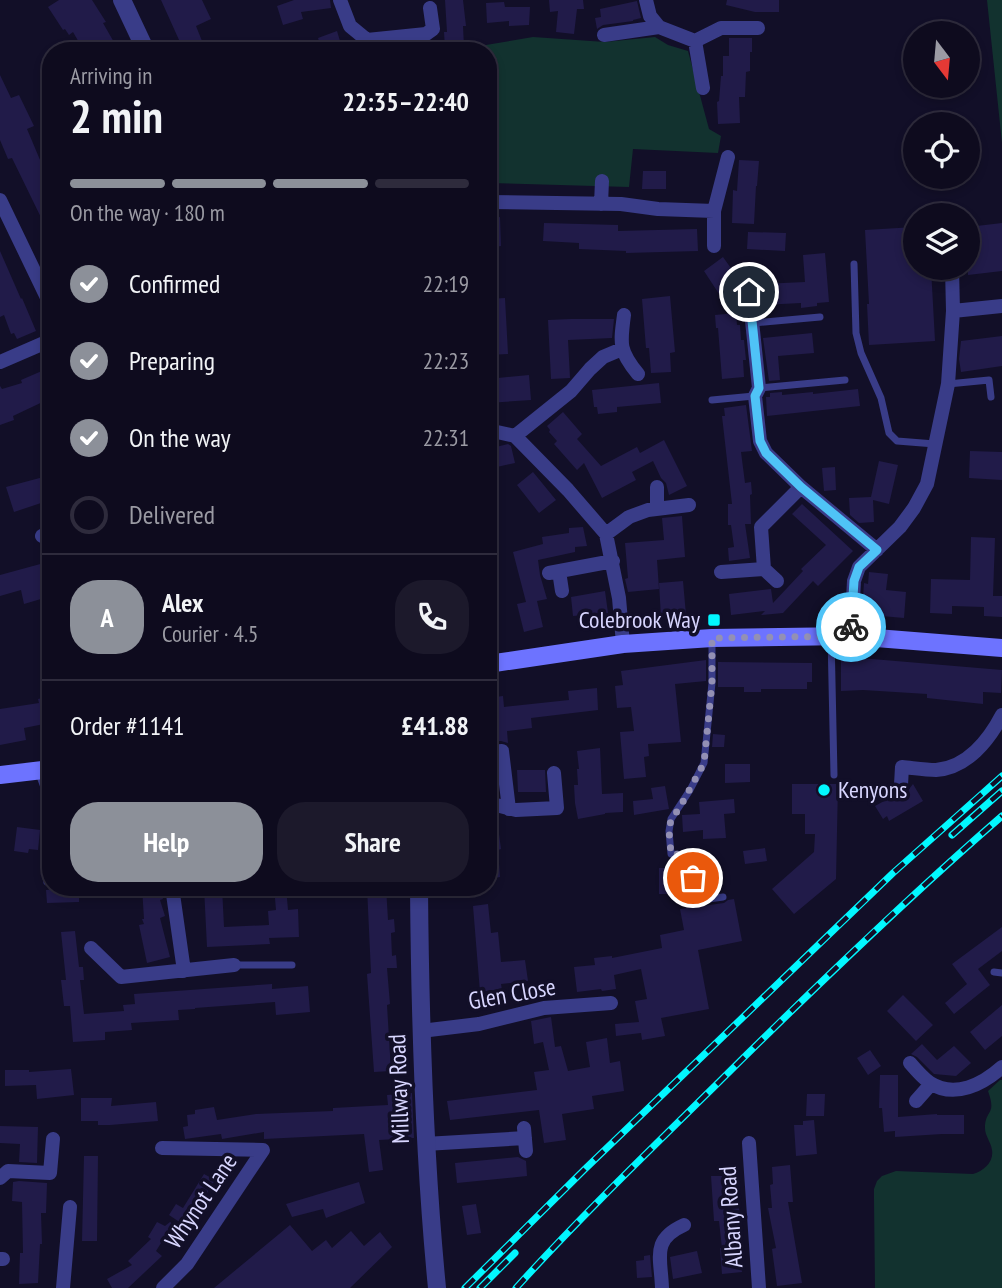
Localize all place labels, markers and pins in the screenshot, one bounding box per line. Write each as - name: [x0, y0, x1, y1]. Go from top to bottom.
- pin: [719, 262, 779, 322]
- place label: Colebrook Way: [579, 604, 700, 635]
- marker: Colebrook Way: [706, 612, 722, 628]
- place label: Kenyons: [838, 774, 907, 805]
- marker: Kenyons: [816, 782, 832, 798]
- pin: [663, 848, 723, 908]

